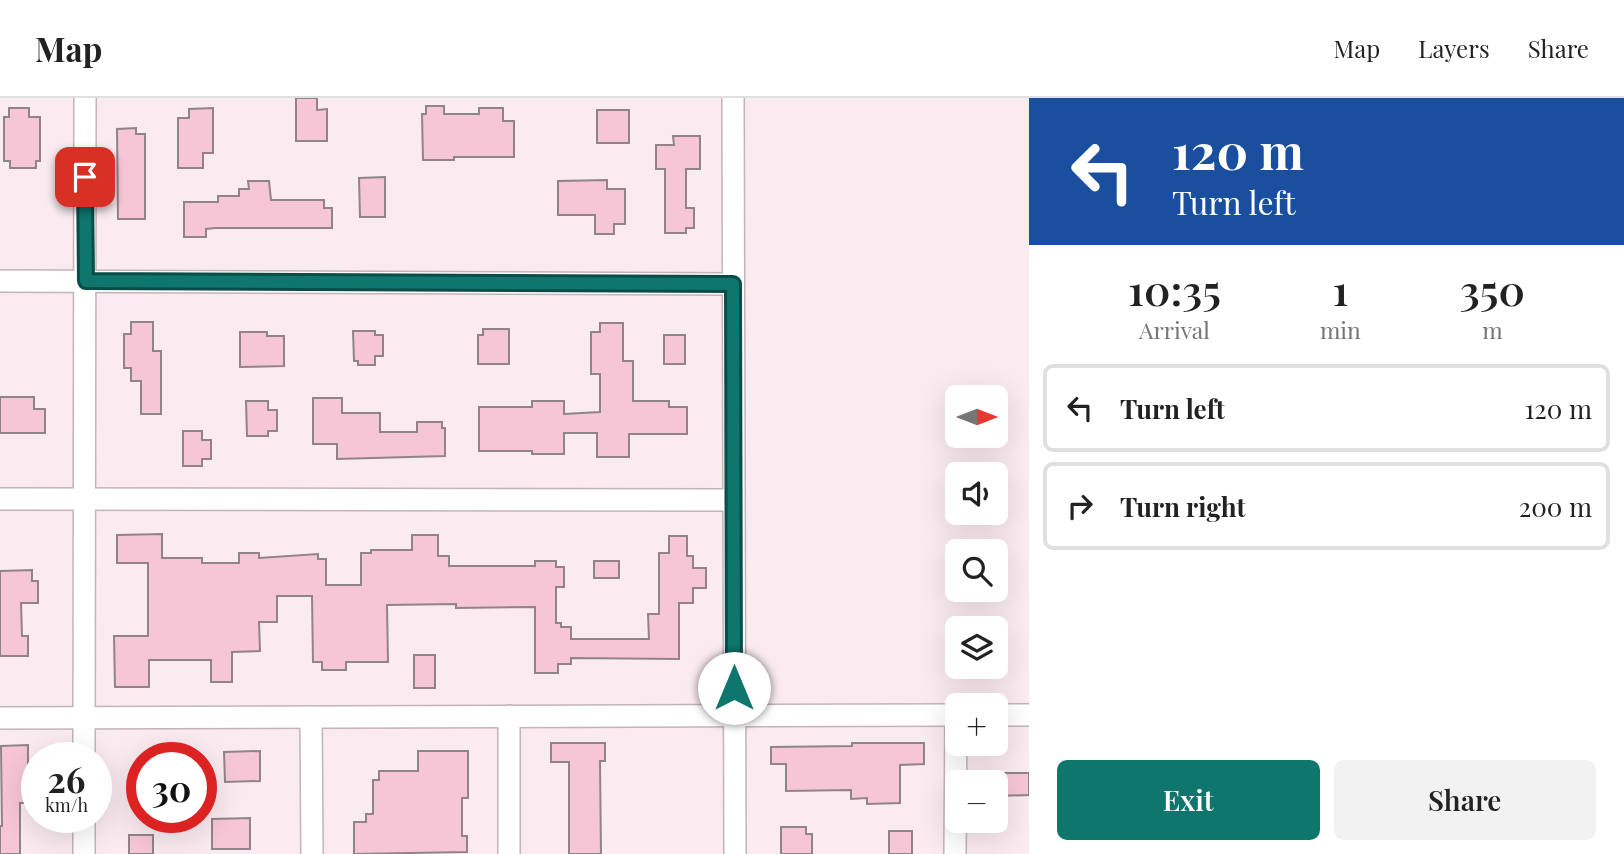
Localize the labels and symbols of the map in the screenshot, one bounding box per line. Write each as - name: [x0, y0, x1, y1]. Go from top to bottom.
- pin: [55, 147, 115, 207]
- north arrow: [945, 385, 1008, 448]
- position arrow: [697, 651, 771, 725]
- speed limit sign: 30: [126, 742, 217, 833]

